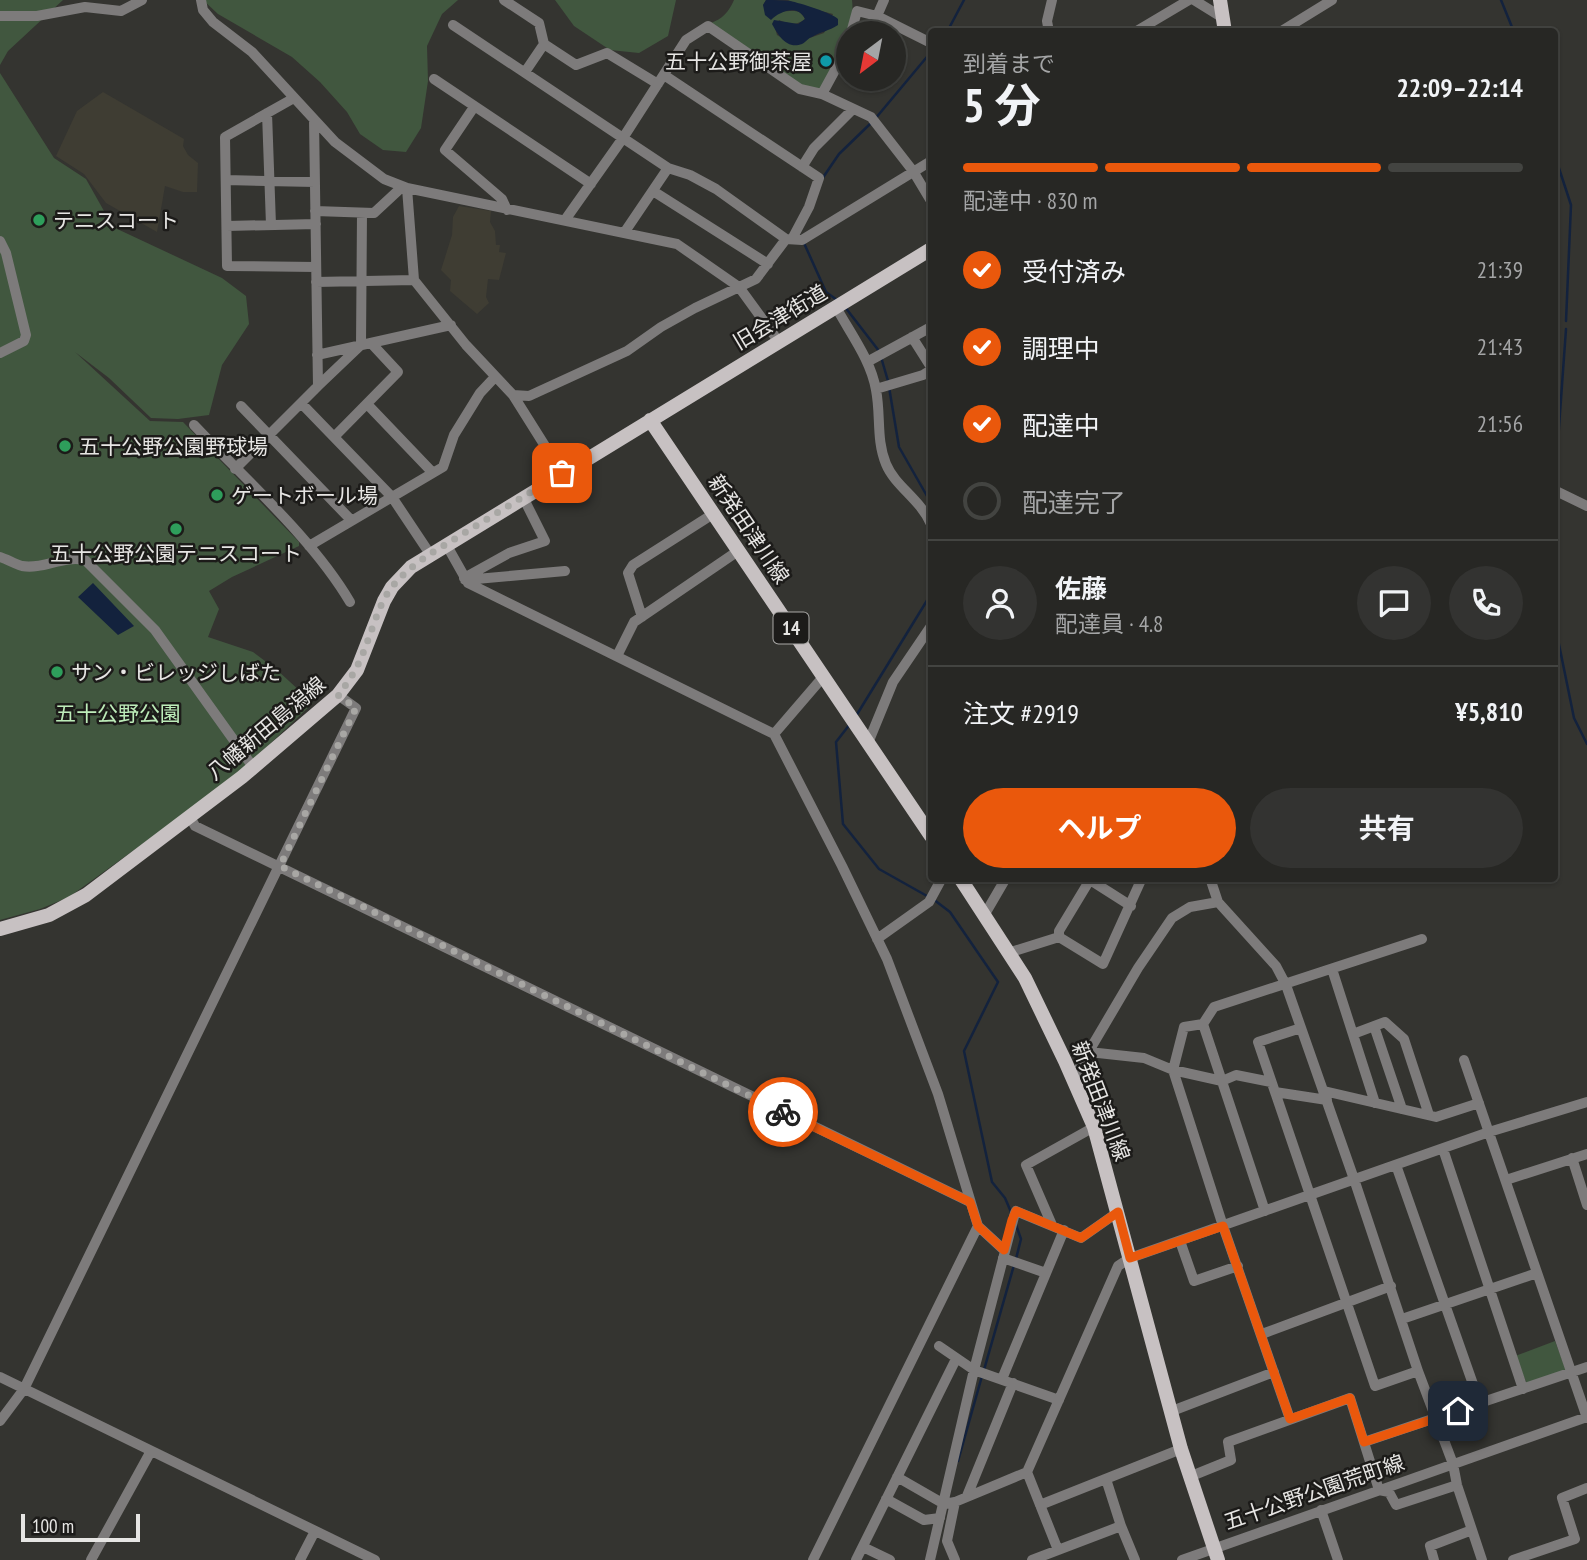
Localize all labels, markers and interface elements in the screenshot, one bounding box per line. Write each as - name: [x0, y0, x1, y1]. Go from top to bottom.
- north arrow: [836, 21, 906, 91]
- map controls: [836, 21, 906, 91]
- place label: 五十公野御茶屋: [665, 48, 812, 75]
- text: 到着まで: [963, 49, 1055, 78]
- marker: 五十公野御茶屋: [818, 53, 834, 69]
- text: 22:09–22:14: [1396, 71, 1523, 104]
- text: 5 分: [963, 75, 1040, 135]
- text: 配達中 · 830 m: [963, 186, 1098, 215]
- place label: テニスコート: [53, 207, 179, 234]
- marker: テニスコート: [31, 212, 47, 228]
- icon: check: [963, 251, 1001, 289]
- text: 受付済み: [1022, 255, 1126, 288]
- text: 21:39: [1477, 255, 1523, 284]
- street label: 旧会津街道: [728, 278, 832, 356]
- icon: check: [963, 328, 1001, 366]
- text: 調理中: [1022, 332, 1100, 365]
- text: 21:43: [1477, 332, 1523, 361]
- icon: check: [963, 405, 1001, 443]
- text: 配達中: [1022, 409, 1100, 442]
- text: 21:56: [1477, 409, 1523, 438]
- place label: 五十公野公園野球場: [79, 433, 268, 460]
- marker: 五十公野公園野球場: [57, 438, 73, 454]
- pin: [532, 443, 592, 503]
- icon: bag: [543, 454, 581, 492]
- street label: 新発田津川線: [703, 469, 795, 589]
- place label: ゲートボール場: [231, 482, 378, 509]
- text: 配達完了: [1022, 486, 1126, 519]
- marker: ゲートボール場: [209, 487, 225, 503]
- marker: 五十公野公園テニスコート: [168, 521, 184, 537]
- place label: 五十公野公園テニスコート: [50, 540, 302, 567]
- button: person: [963, 566, 1037, 640]
- button: chat: [1357, 566, 1431, 640]
- button: phone: [1449, 566, 1523, 640]
- text: 佐藤: [1055, 572, 1107, 605]
- text: 配達員 · 4.8: [1055, 609, 1163, 638]
- road number: 14: [774, 612, 808, 643]
- place label: サン・ビレッジしばた: [71, 659, 281, 686]
- marker: サン・ビレッジしばた: [49, 664, 65, 680]
- street label: 八幡新田島潟線: [201, 670, 331, 786]
- text: ¥5,810: [1455, 695, 1523, 728]
- text: 注文 #2919: [963, 697, 1079, 730]
- park label: 五十公野公園: [55, 700, 181, 727]
- button: ヘルプ: [963, 788, 1236, 868]
- button: 共有: [1250, 788, 1523, 868]
- street label: 新発田津川線: [1066, 1037, 1136, 1165]
- courier: [748, 1077, 818, 1147]
- icon: bike: [764, 1093, 802, 1131]
- pin: [1428, 1381, 1488, 1441]
- icon: home: [1439, 1392, 1477, 1430]
- street label: 五十公野公園荒町線: [1220, 1448, 1408, 1536]
- scale bar: [21, 1511, 140, 1543]
- text: 100 m: [32, 1514, 74, 1538]

